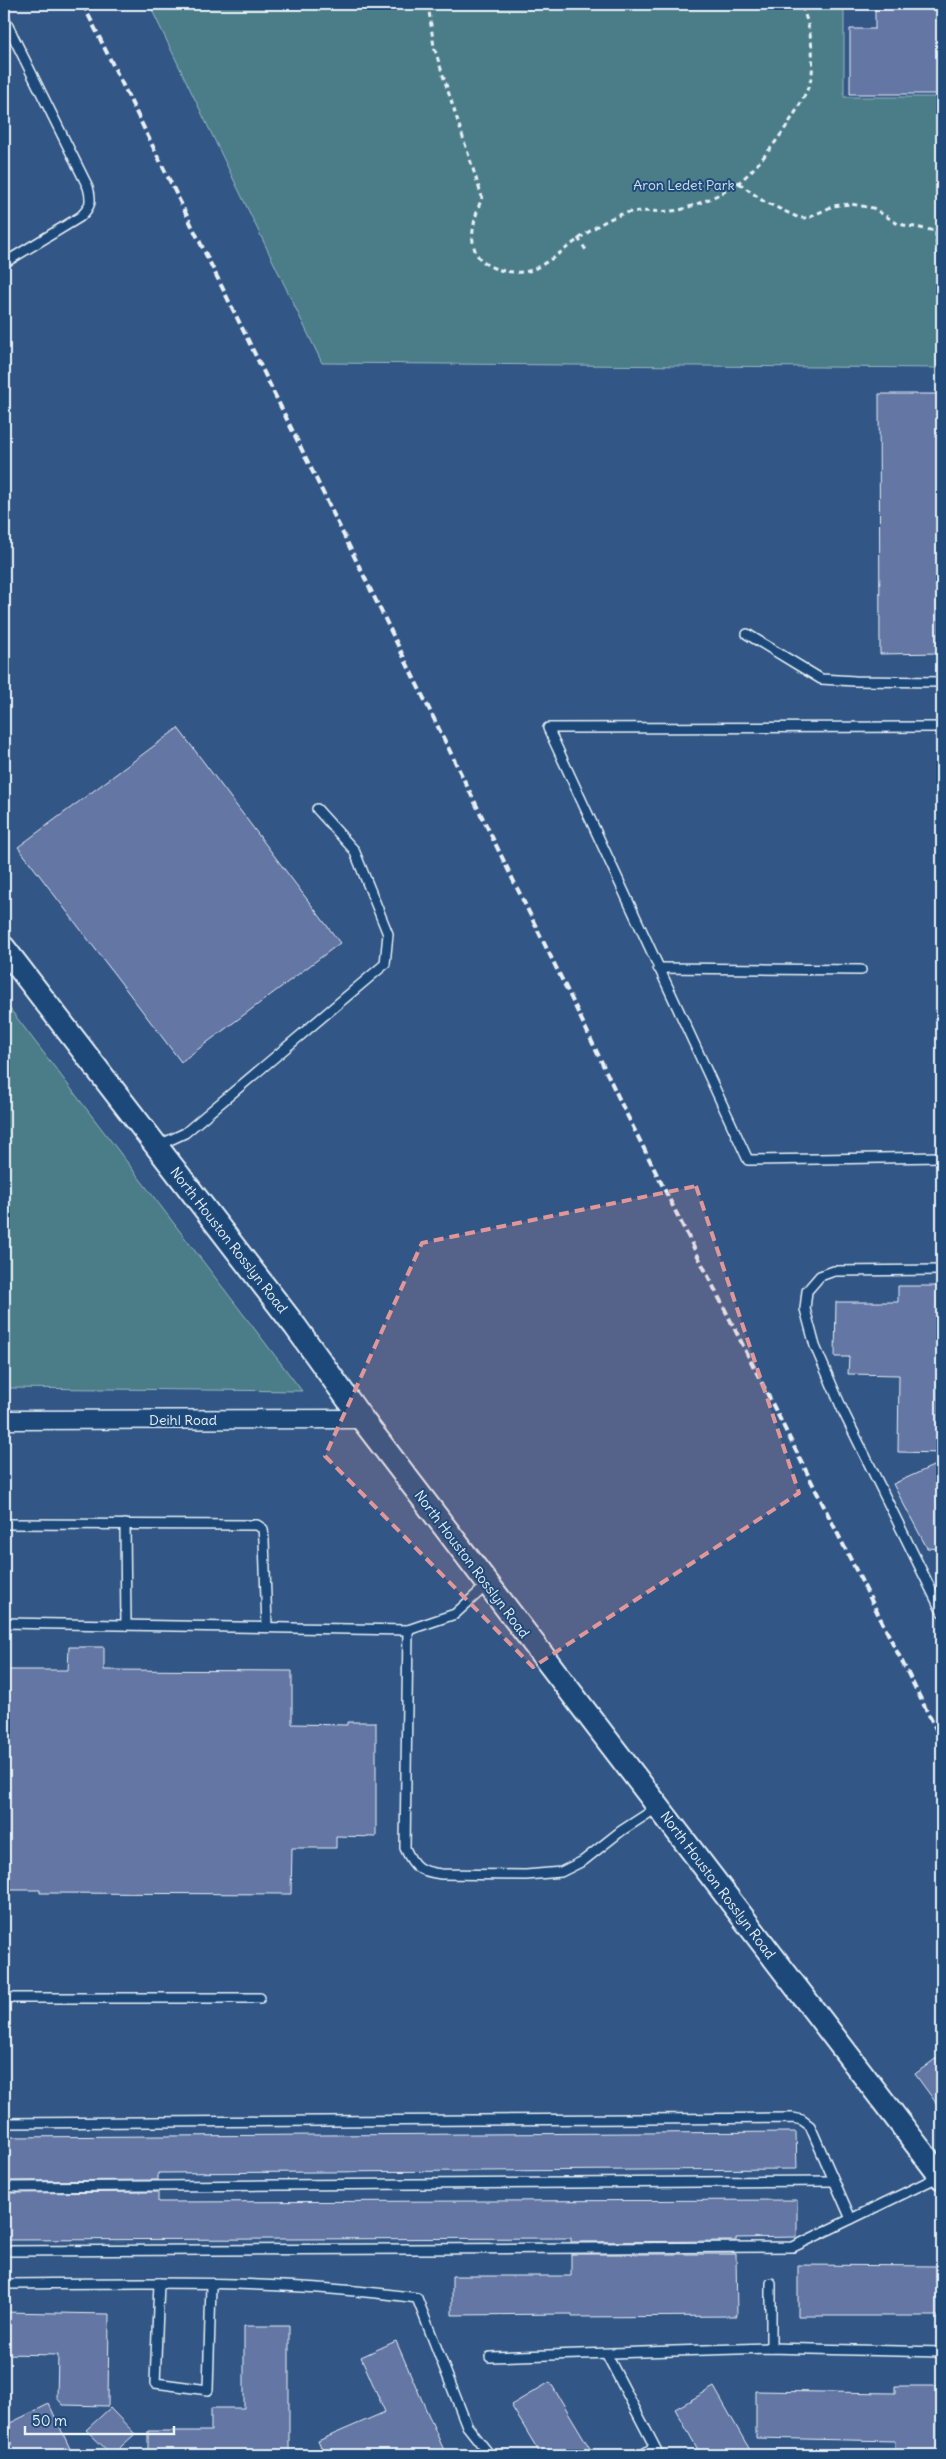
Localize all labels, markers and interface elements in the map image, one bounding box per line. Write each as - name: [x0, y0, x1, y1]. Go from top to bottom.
- park label: Aron Ledet Park: [633, 176, 735, 194]
- street label: North Houston Rosslyn Road: [166, 1163, 292, 1317]
- street label: Deihl Road: [149, 1411, 217, 1429]
- street label: North Houston Rosslyn Road: [410, 1487, 534, 1641]
- street label: North Houston Rosslyn Road: [656, 1808, 780, 1962]
- scale bar: [25, 2404, 174, 2436]
- text: 50 m: [32, 2411, 67, 2430]

